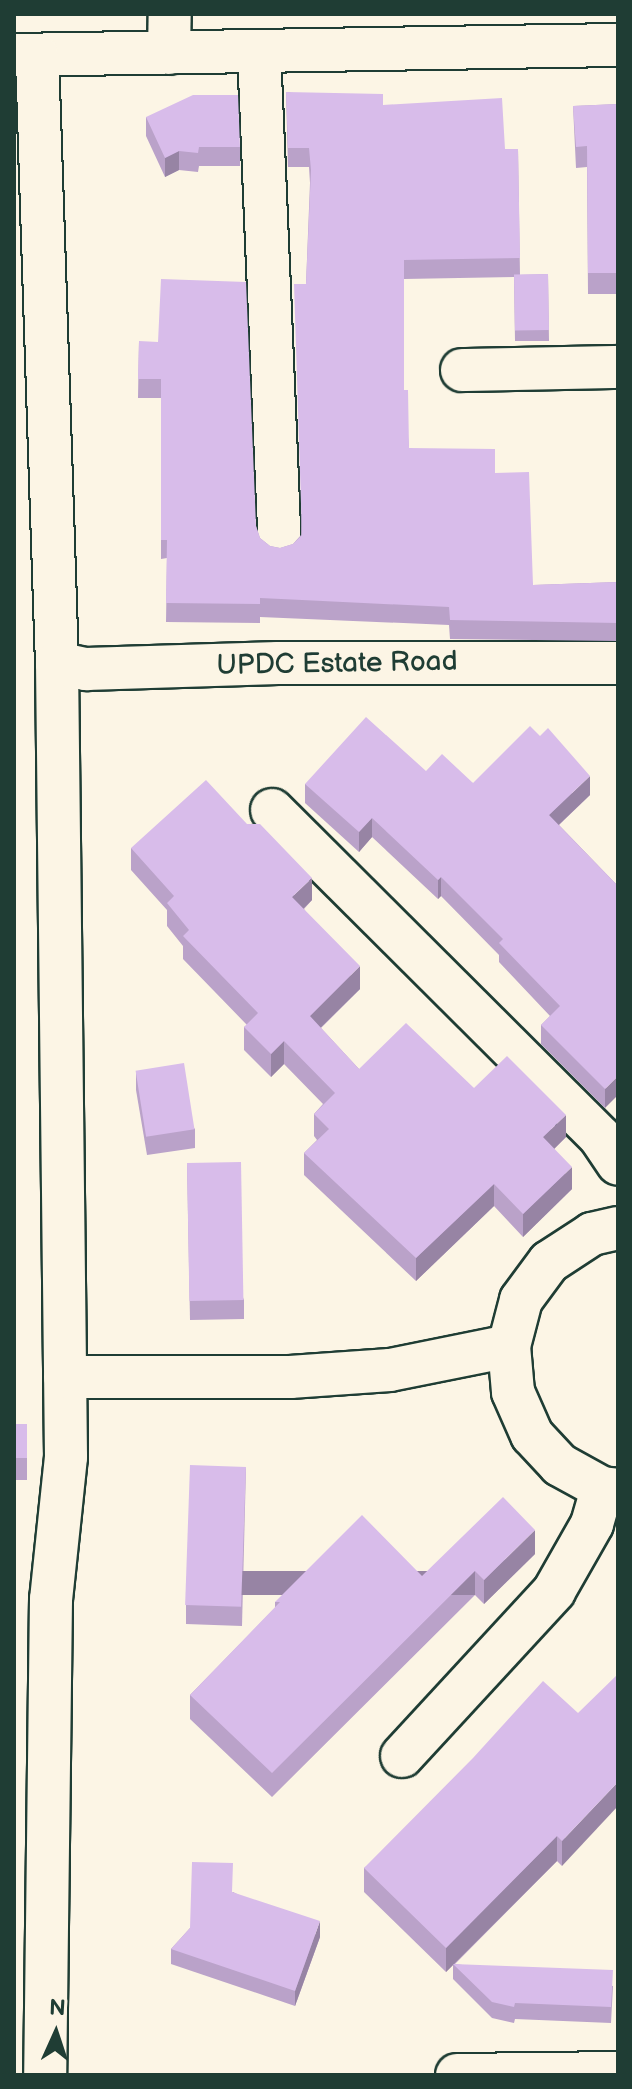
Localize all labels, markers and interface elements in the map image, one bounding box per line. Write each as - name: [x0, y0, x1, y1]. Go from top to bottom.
- street label: UPDC Estate Road: [216, 645, 458, 683]
- north arrow: [16, 1993, 96, 2073]
- text: N: [48, 1995, 66, 2022]

